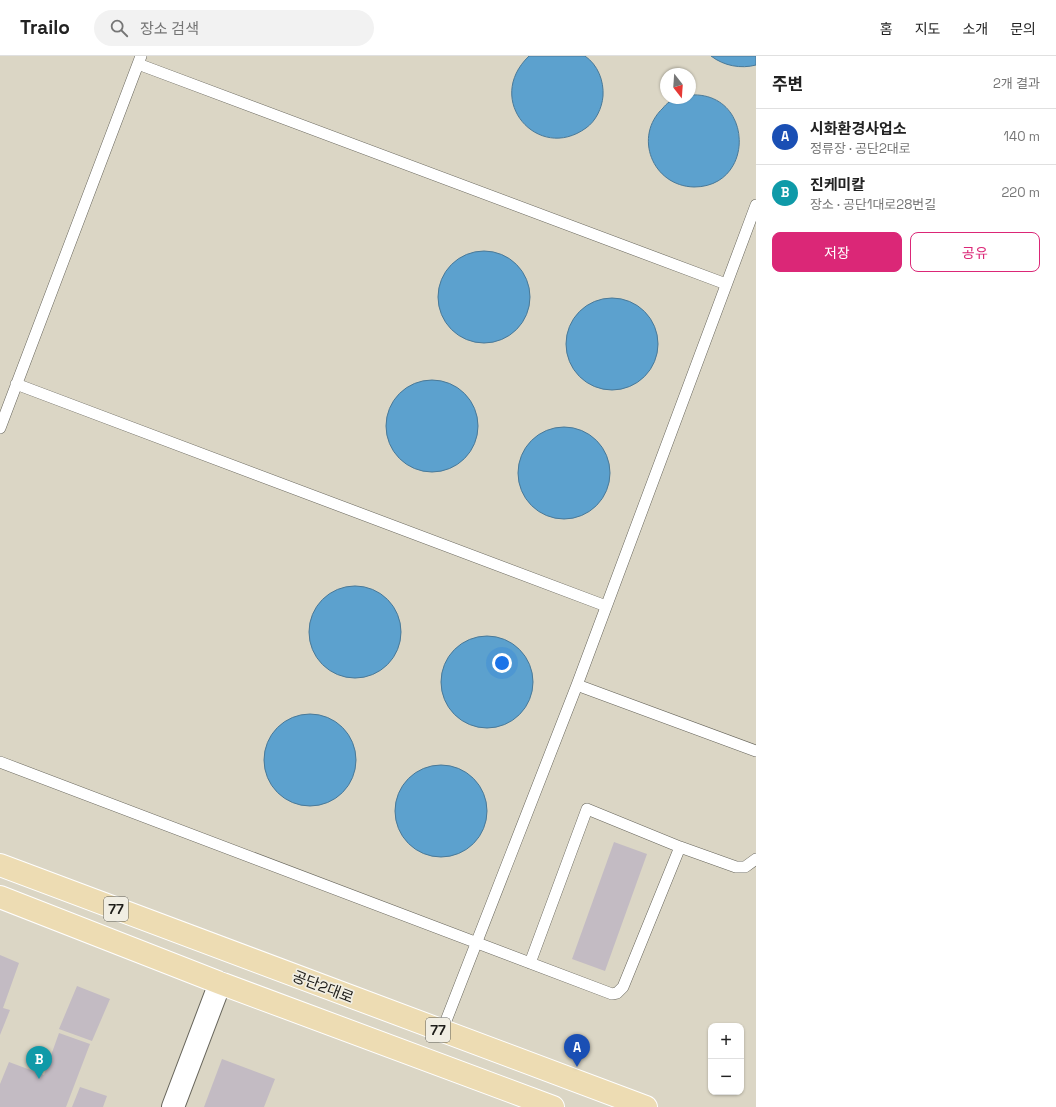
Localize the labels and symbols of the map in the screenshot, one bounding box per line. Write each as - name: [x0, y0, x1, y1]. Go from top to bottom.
- north arrow: [660, 68, 696, 104]
- your location: [492, 653, 512, 673]
- road number: 77: [104, 897, 128, 921]
- street label: 공단2대로: [290, 966, 357, 1007]
- road number: 77: [426, 1018, 450, 1042]
- pin: A: [564, 1034, 590, 1067]
- pin: B: [26, 1046, 52, 1079]

